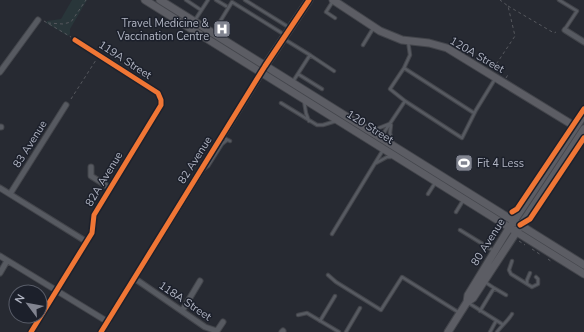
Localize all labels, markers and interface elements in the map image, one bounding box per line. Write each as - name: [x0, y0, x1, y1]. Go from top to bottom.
- place label: Travel Medicine & Vaccination Centre: [116, 16, 209, 44]
- hospital icon: Travel Medicine & Vaccination Centre: [212, 19, 232, 39]
- street label: 120A Street: [447, 33, 507, 77]
- street label: 119A Street: [95, 37, 155, 83]
- street label: 120 Street: [344, 107, 396, 147]
- street label: 83 Avenue: [9, 117, 51, 171]
- street label: 82 Avenue: [174, 133, 216, 187]
- street label: 82A Avenue: [82, 149, 126, 209]
- sports icon: Fit 4 Less: [454, 153, 474, 173]
- place label: Fit 4 Less: [477, 156, 524, 171]
- street label: 80 Avenue: [467, 215, 509, 269]
- street label: 118A Street: [156, 278, 214, 324]
- north arrow: [8, 284, 48, 324]
- text: N: [11, 291, 28, 306]

